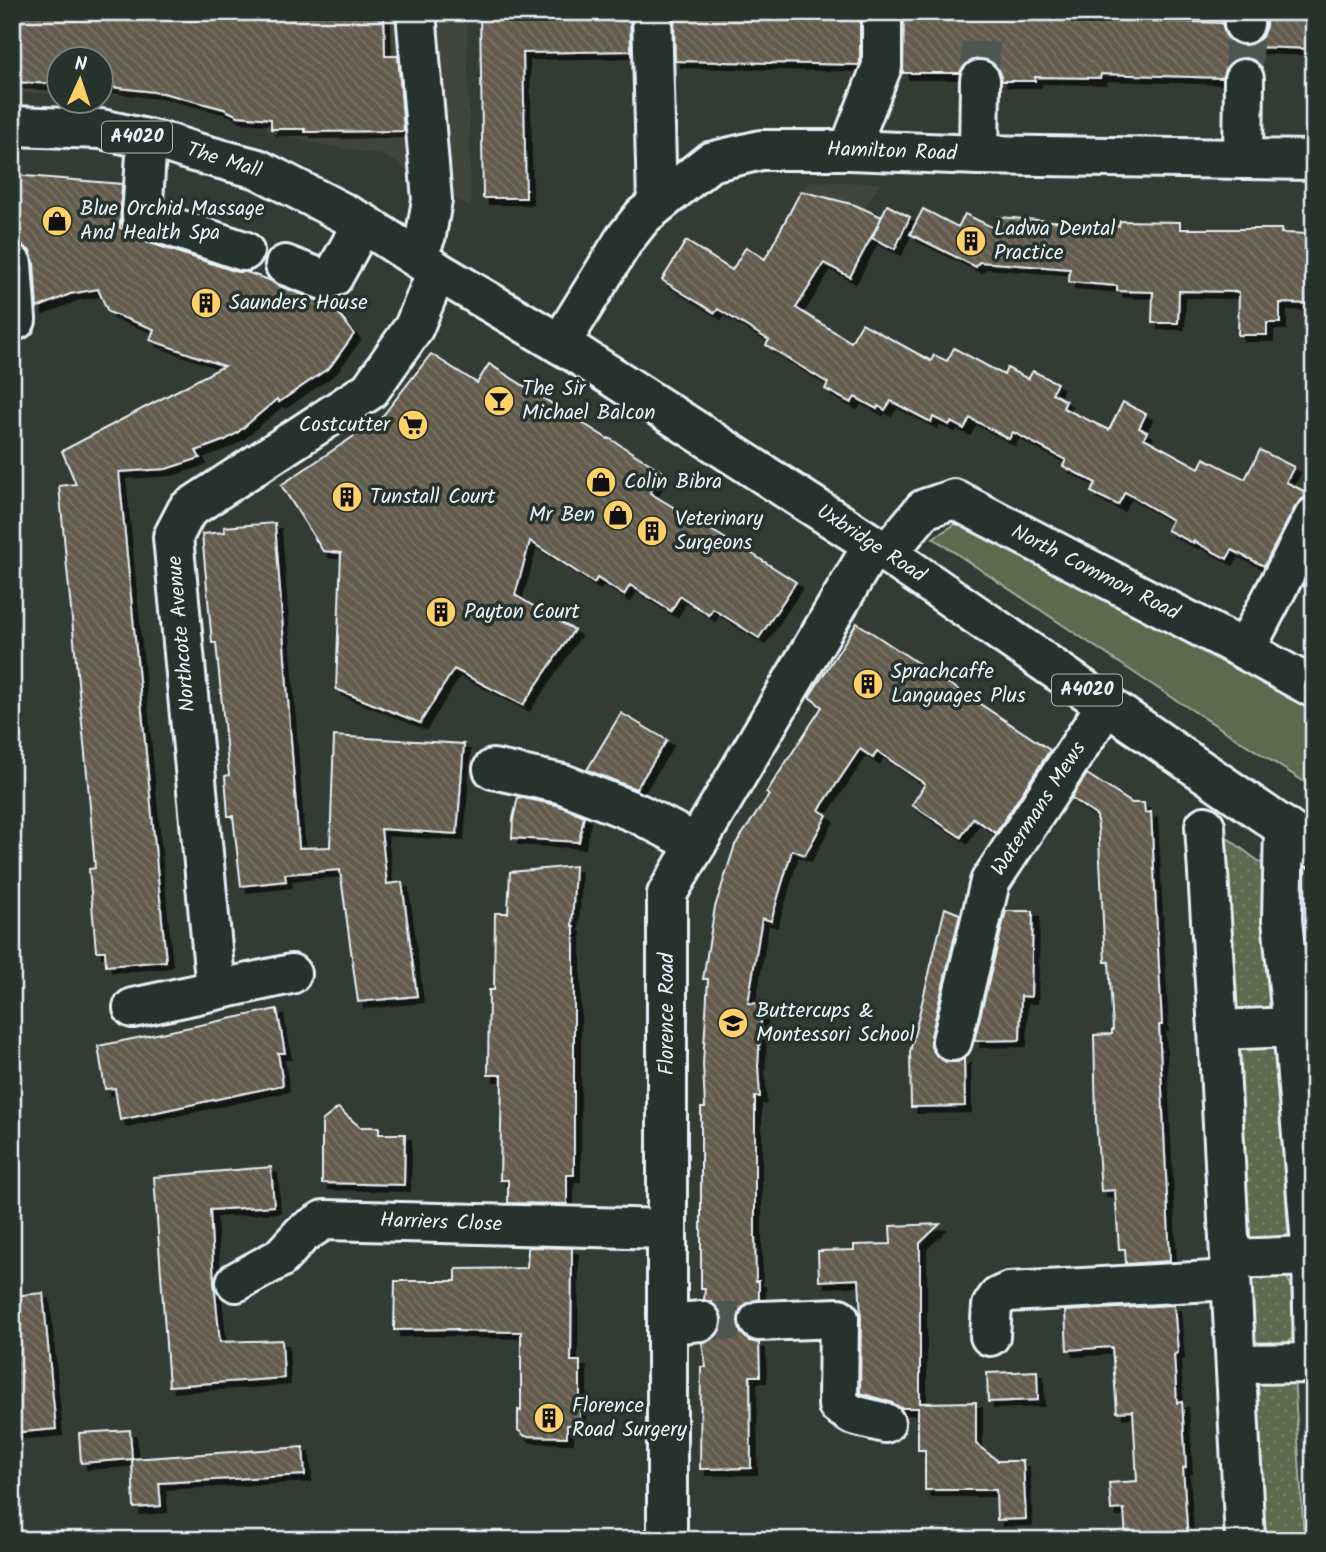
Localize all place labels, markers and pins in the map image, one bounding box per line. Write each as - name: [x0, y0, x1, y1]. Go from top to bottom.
- place label: Blue Orchid Massage And Health Spa: [80, 193, 265, 250]
- shop icon: Blue Orchid Massage And Health Spa: [40, 204, 74, 238]
- place label: Ladwa Dental Practice: [994, 213, 1116, 270]
- building icon: Ladwa Dental Practice: [954, 224, 988, 258]
- building icon: Saunders House: [189, 286, 223, 320]
- place label: Saunders House: [229, 287, 368, 320]
- place label: The Sir Michael Balcon: [522, 373, 655, 430]
- bar icon: The Sir Michael Balcon: [482, 384, 516, 418]
- supermarket icon: Costcutter: [396, 408, 430, 442]
- place label: Costcutter: [299, 409, 391, 442]
- shop icon: Colin Bibra: [584, 465, 618, 499]
- place label: Colin Bibra: [624, 466, 722, 499]
- building icon: Tunstall Court: [330, 480, 364, 514]
- place label: Tunstall Court: [370, 481, 496, 514]
- shop icon: Mr Ben: [601, 498, 635, 532]
- place label: Mr Ben: [529, 499, 595, 532]
- place label: Veterinary Surgeons: [675, 503, 763, 560]
- building icon: Veterinary Surgeons: [635, 514, 669, 548]
- building icon: Payton Court: [424, 595, 458, 629]
- place label: Payton Court: [464, 596, 580, 629]
- place label: Sprachcaffe Languages Plus: [891, 656, 1026, 713]
- building icon: Sprachcaffe Languages Plus: [851, 667, 885, 701]
- place label: Buttercups & Montessori School: [756, 995, 915, 1052]
- school or university icon: Buttercups & Montessori School: [716, 1006, 750, 1040]
- place label: Florence Road Surgery: [572, 1390, 687, 1447]
- building icon: Florence Road Surgery: [532, 1401, 566, 1435]

